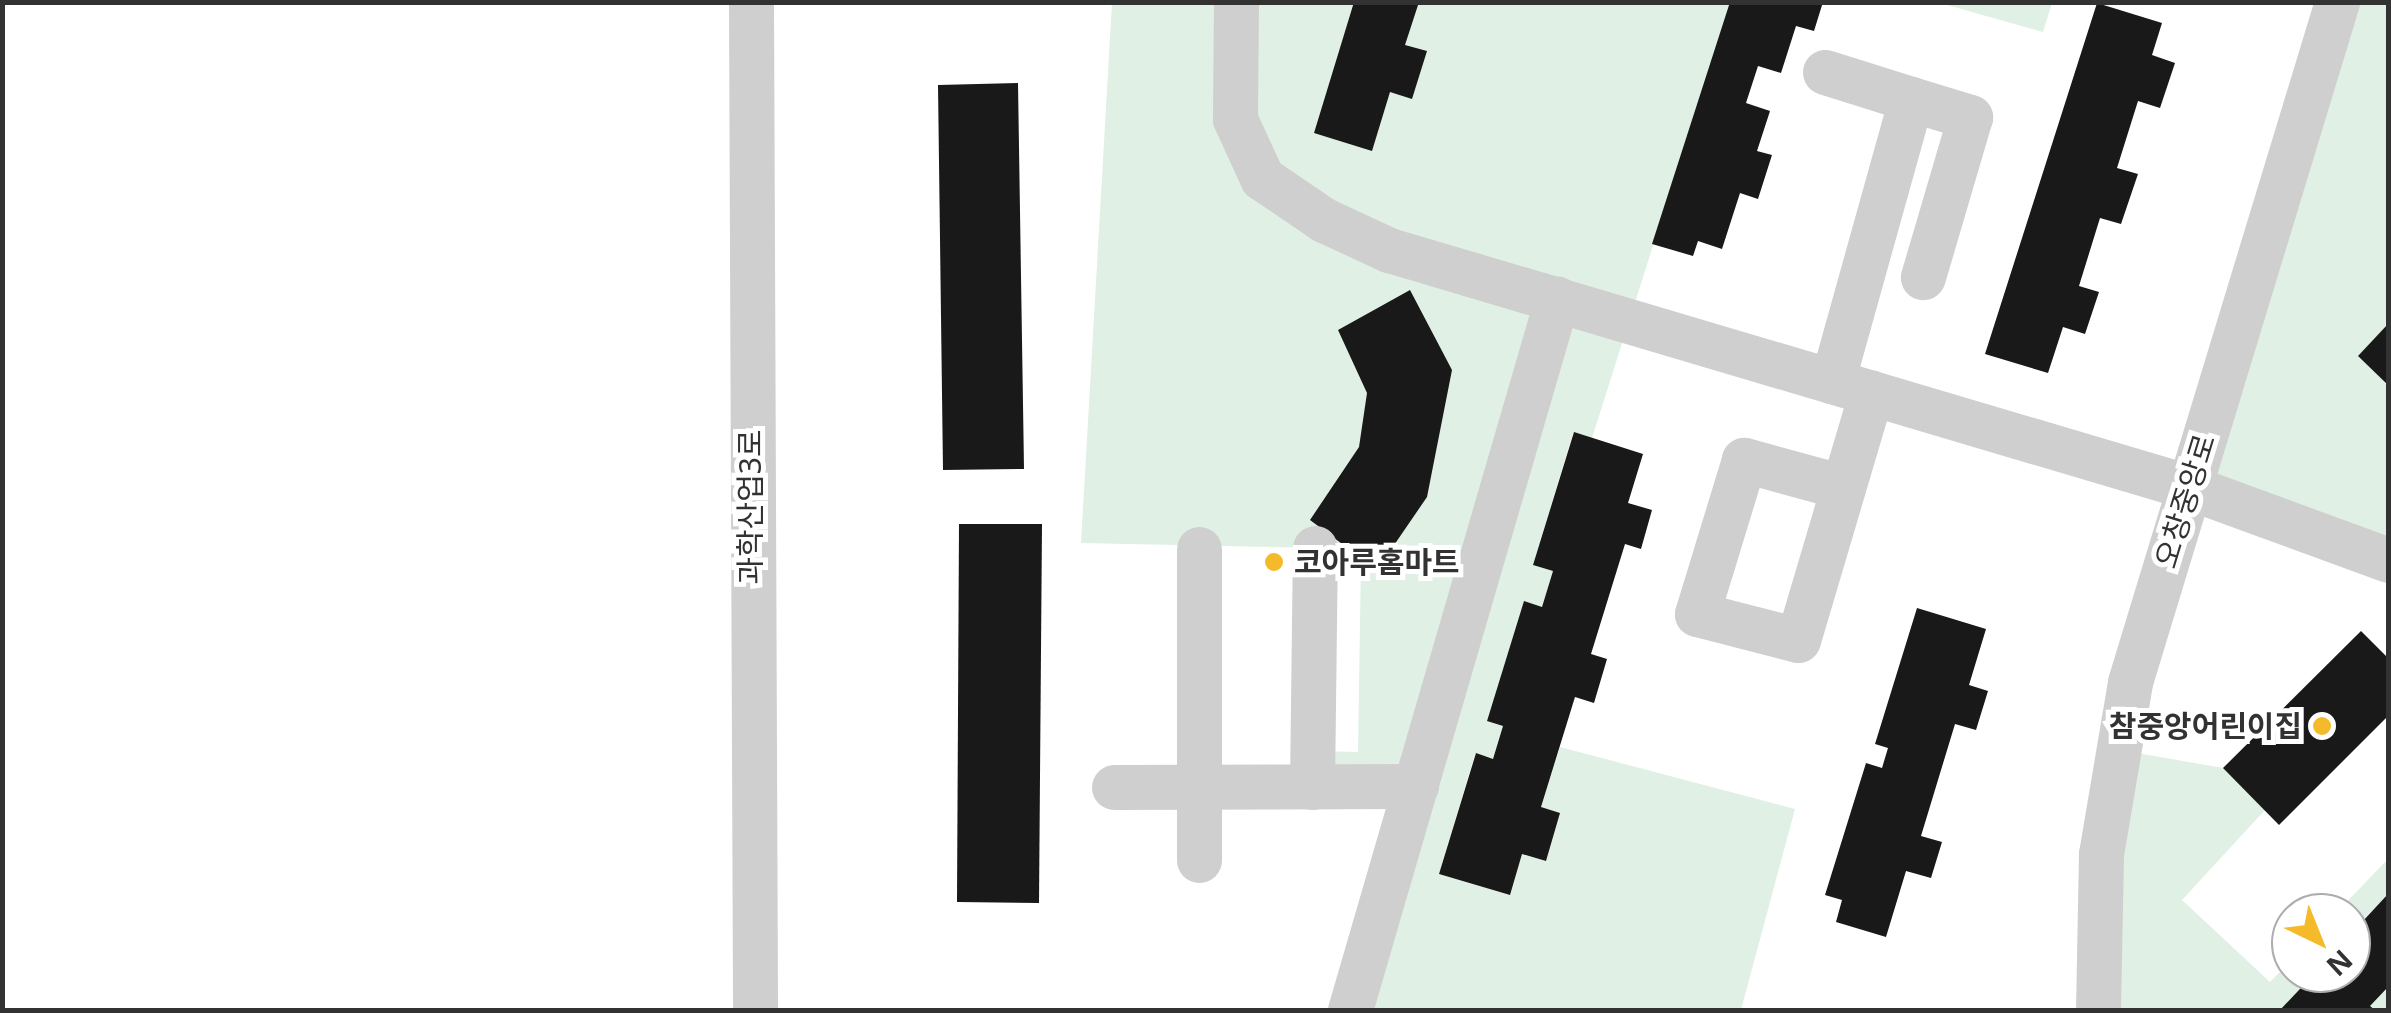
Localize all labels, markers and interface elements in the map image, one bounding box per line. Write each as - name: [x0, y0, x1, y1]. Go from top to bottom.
- street label: 과학산업3로: [732, 429, 768, 585]
- street label: 오창중앙로: [2148, 430, 2222, 572]
- place label: 코아루홈마트: [1294, 544, 1460, 580]
- marker: 코아루홈마트: [1263, 551, 1285, 573]
- place label: 참중앙어린이집: [2109, 708, 2302, 744]
- marker: 참중앙어린이집: [2311, 715, 2333, 737]
- north arrow: [2271, 893, 2371, 993]
- text: N: [2319, 942, 2361, 985]

